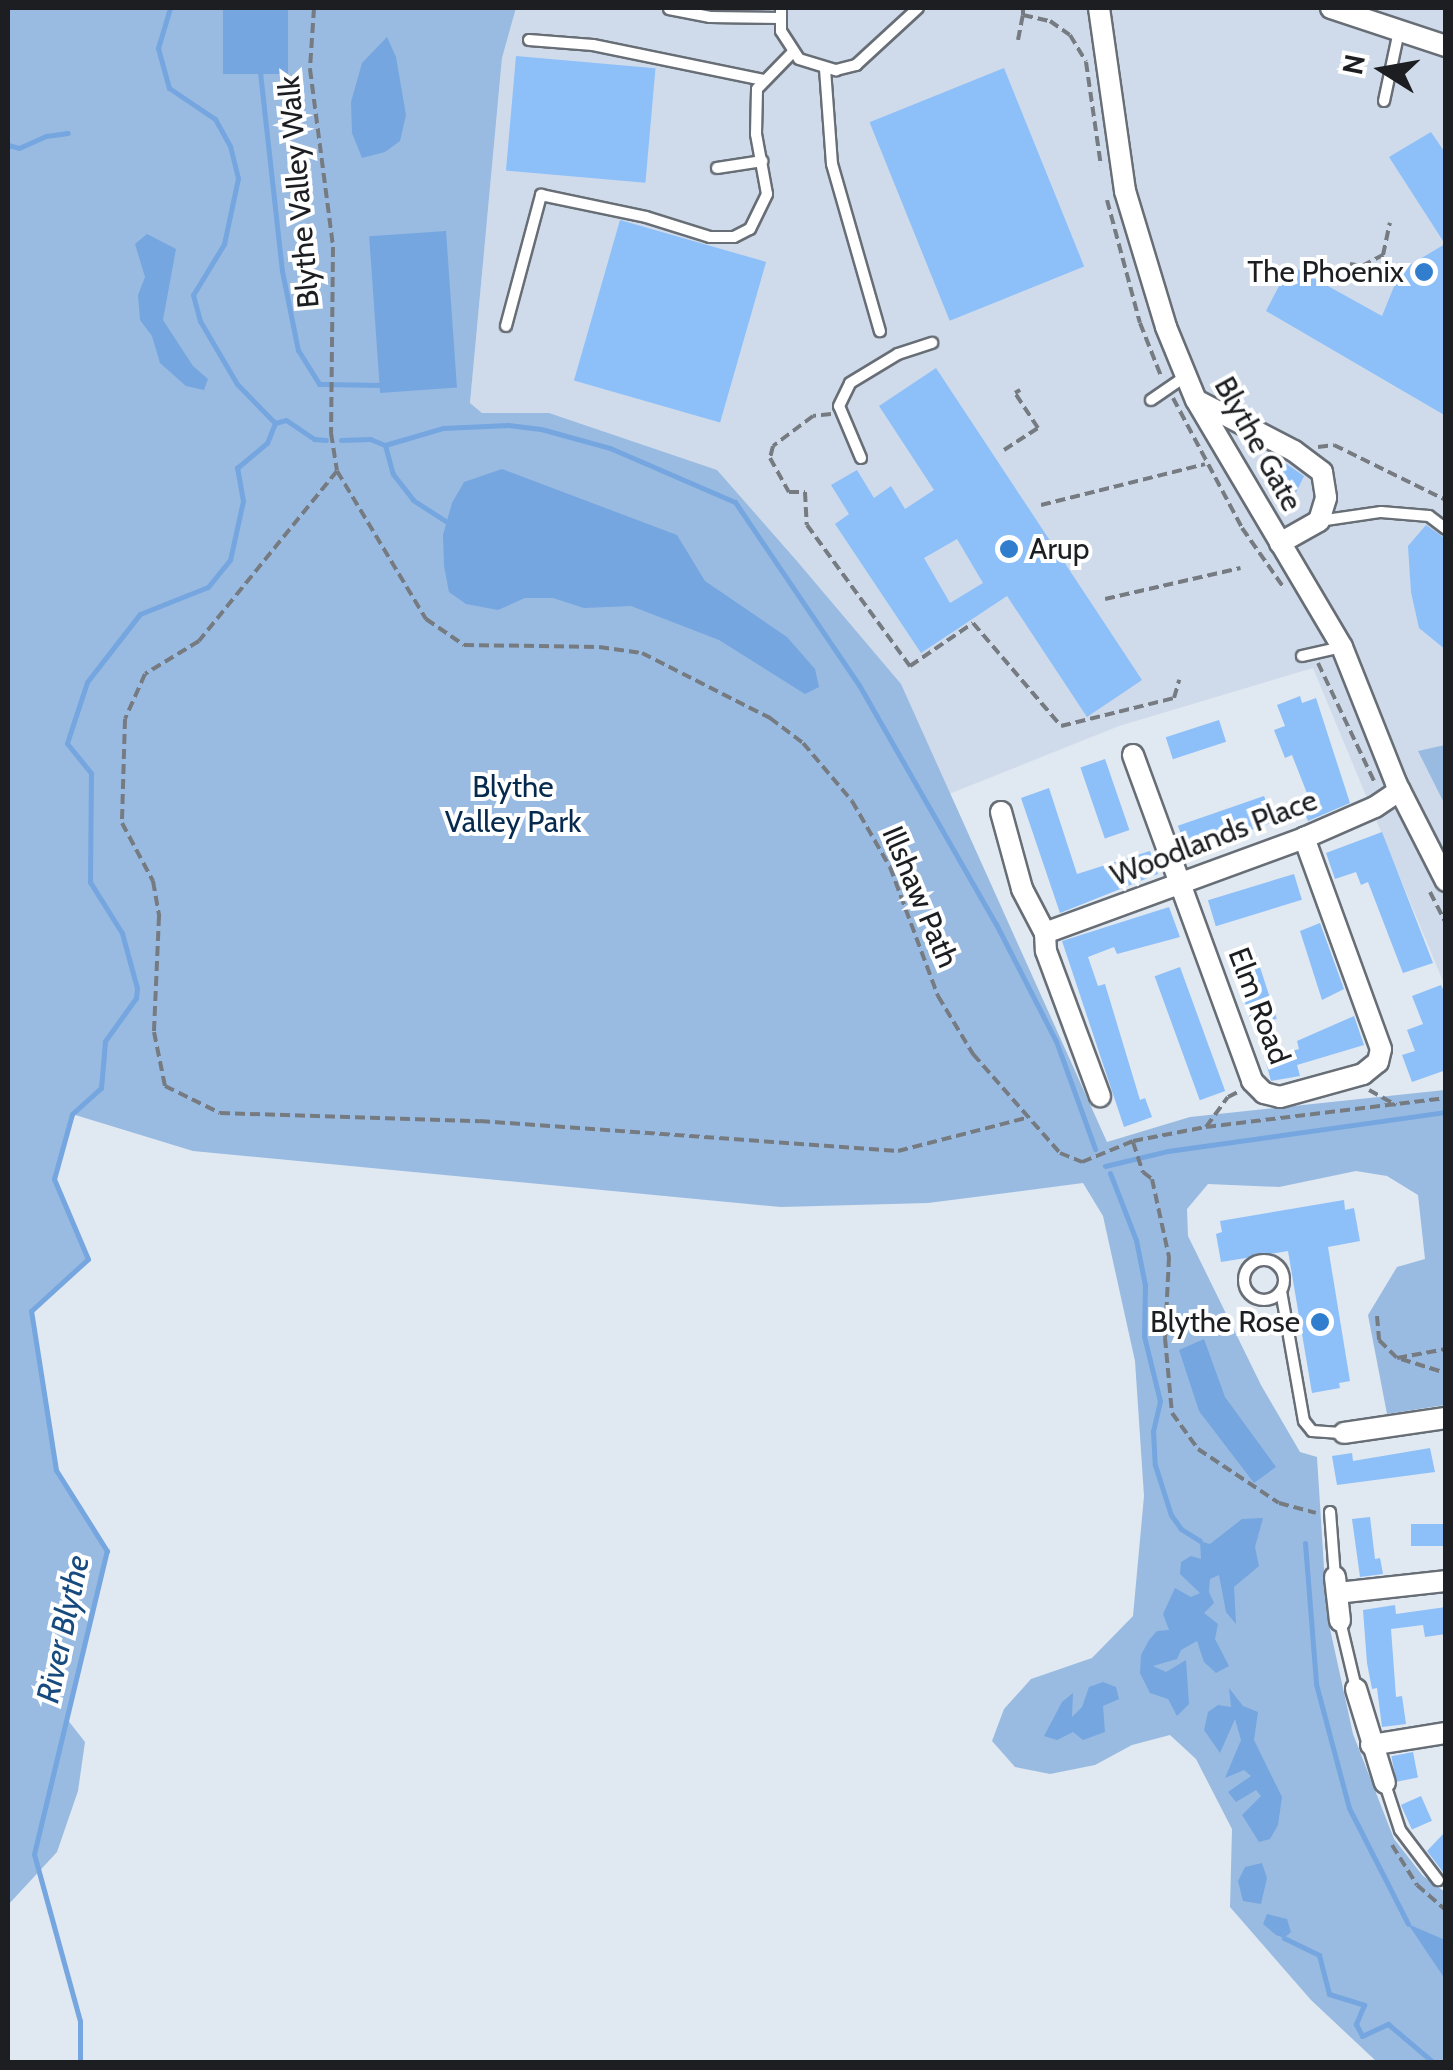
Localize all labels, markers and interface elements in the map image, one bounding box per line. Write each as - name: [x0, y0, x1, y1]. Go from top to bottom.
- north arrow: [1333, 20, 1433, 120]
- text: N: [1335, 51, 1372, 77]
- street label: Blythe Valley Walk: [271, 74, 327, 310]
- place label: The Phoenix: [1247, 254, 1404, 290]
- marker: The Phoenix: [1413, 261, 1435, 283]
- street label: Blythe Gate: [1206, 371, 1310, 517]
- place label: Arup: [1029, 531, 1089, 567]
- marker: Arup: [998, 538, 1020, 560]
- park label: Blythe Valley Park: [445, 769, 581, 840]
- street label: Woodlands Place: [1106, 782, 1322, 894]
- street label: Illshaw Path: [874, 821, 966, 973]
- street label: Elm Road: [1220, 943, 1298, 1069]
- place label: Blythe Rose: [1150, 1304, 1300, 1340]
- marker: Blythe Rose: [1309, 1311, 1331, 1333]
- water label: River Blythe: [29, 1552, 97, 1706]

